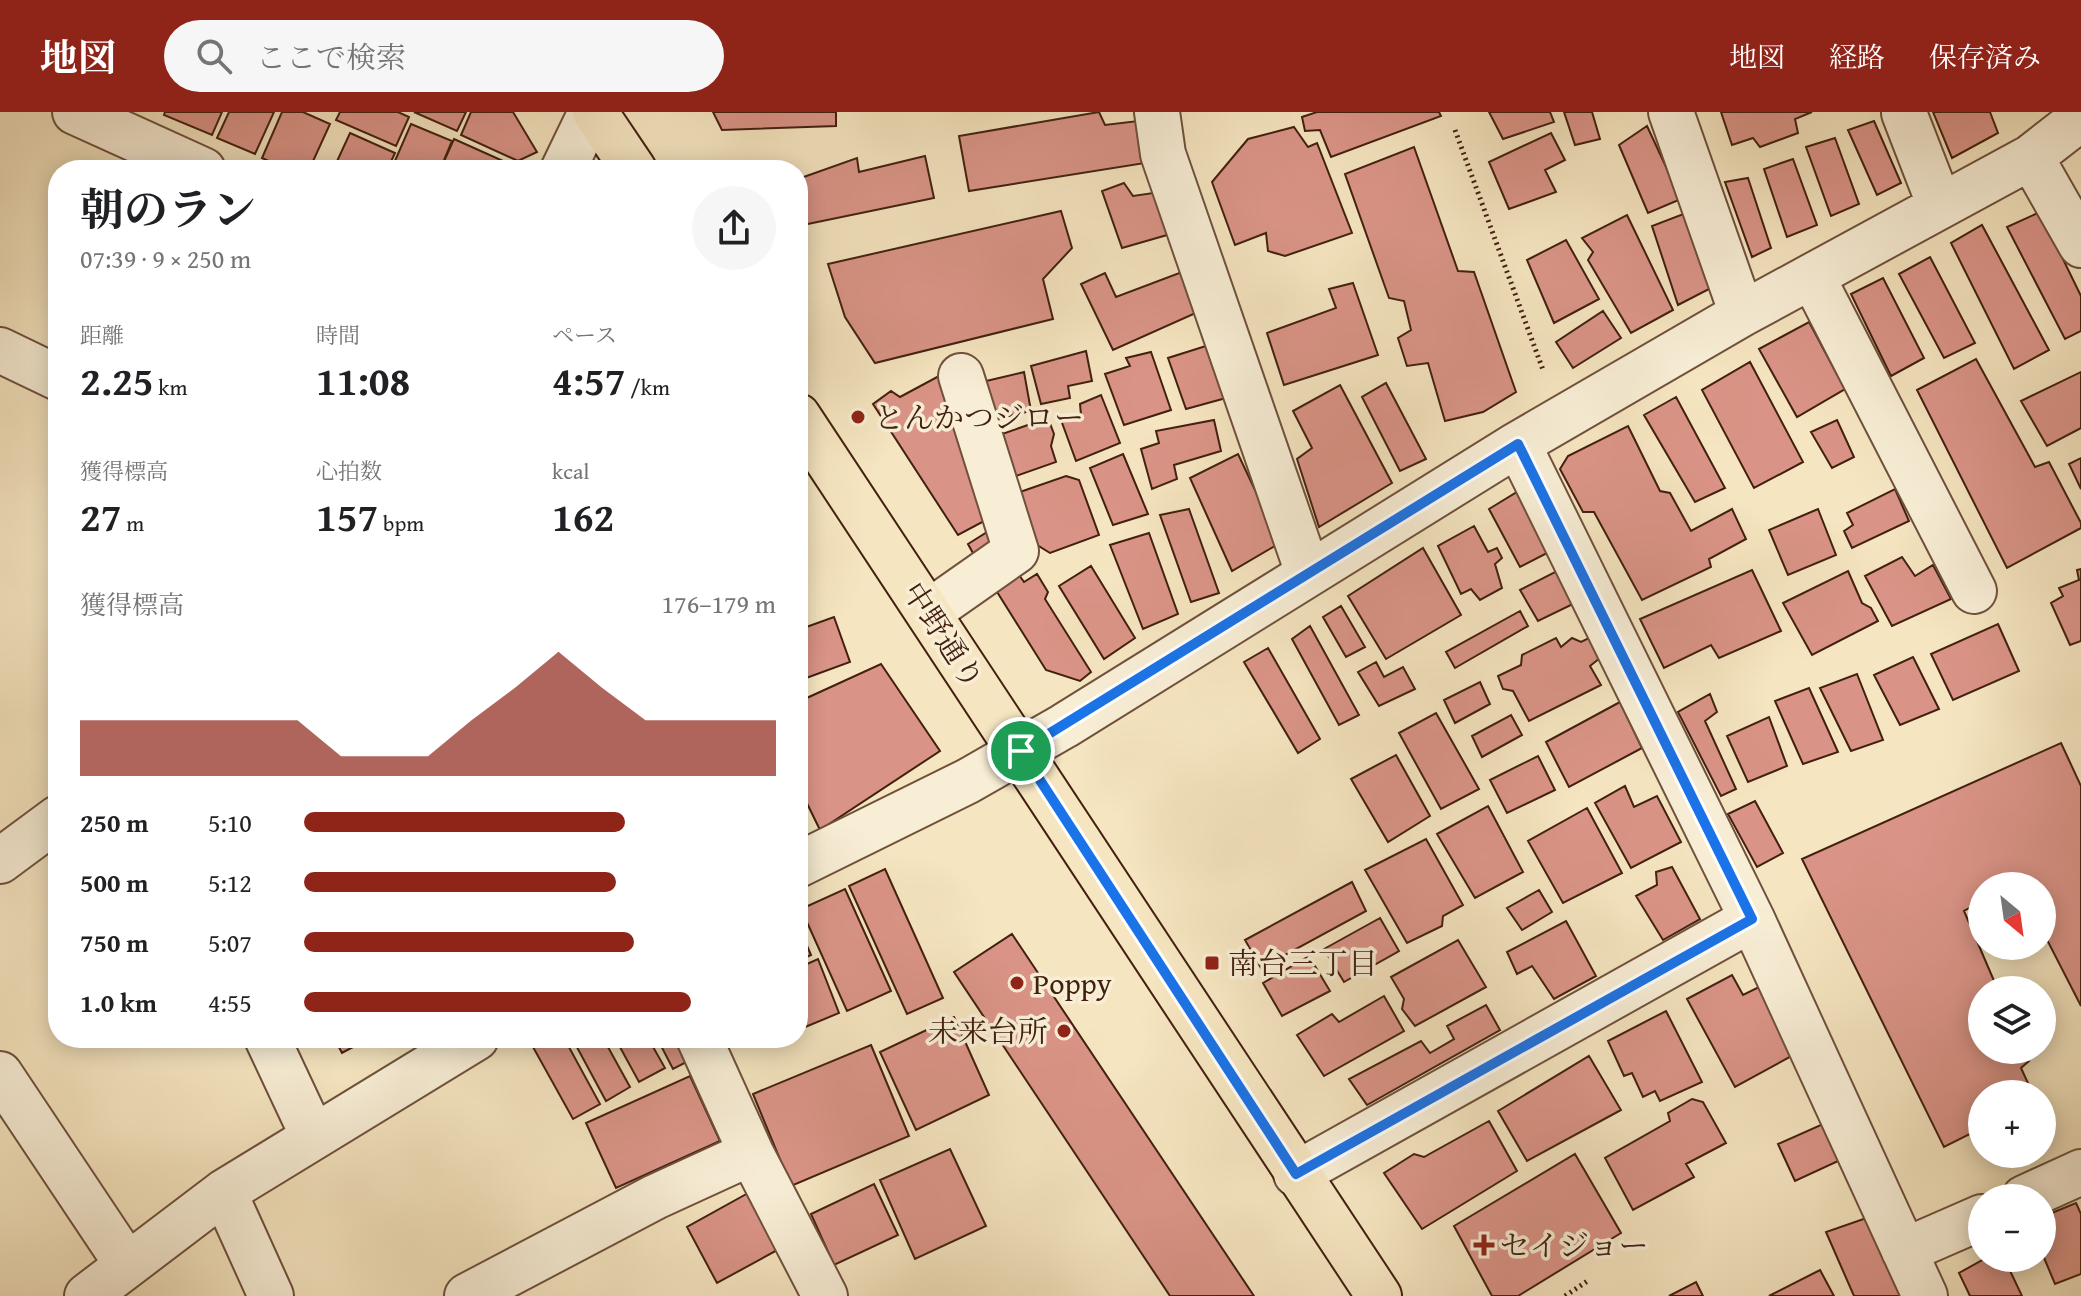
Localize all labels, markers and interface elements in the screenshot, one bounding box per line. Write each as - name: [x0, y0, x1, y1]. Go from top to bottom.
- search box: [164, 20, 724, 92]
- text: 地図: [40, 29, 116, 85]
- icon: search: [192, 34, 236, 78]
- text: ここで検索: [256, 35, 406, 79]
- text: 地図: [1729, 36, 1785, 77]
- text: 経路: [1829, 36, 1885, 77]
- text: 保存済み: [1929, 36, 2041, 77]
- text: 朝のラン: [80, 177, 256, 241]
- button: share: [692, 186, 776, 270]
- text: 07:39 · 9 × 250 m: [80, 239, 251, 278]
- text: 距離: [80, 319, 124, 351]
- text: 時間: [316, 319, 360, 351]
- text: ペース: [552, 319, 617, 351]
- text: 2.25: [80, 351, 153, 410]
- text: 11:08: [316, 351, 410, 410]
- text: 4:57: [552, 351, 625, 410]
- text: km: [153, 371, 187, 403]
- text: /km: [625, 371, 670, 403]
- place label: とんかつジロー: [874, 395, 1084, 439]
- marker: とんかつジロー: [849, 408, 867, 426]
- text: 獲得標高: [80, 455, 168, 487]
- text: 心拍数: [316, 455, 382, 487]
- text: kcal: [552, 455, 590, 487]
- text: 27: [80, 487, 121, 546]
- text: 157: [316, 487, 378, 546]
- text: 162: [552, 487, 614, 546]
- text: m: [121, 507, 144, 539]
- text: bpm: [378, 507, 424, 539]
- street label: 中野通り: [893, 573, 995, 697]
- text: 176–179 m: [662, 584, 776, 623]
- text: 獲得標高: [80, 585, 184, 624]
- pin: [987, 717, 1055, 785]
- icon: arrive: [999, 729, 1043, 773]
- text: 250 m: [80, 803, 148, 842]
- text: 5:10: [208, 803, 252, 842]
- text: 500 m: [80, 863, 148, 902]
- text: 5:12: [208, 863, 252, 902]
- north arrow: [1968, 872, 2056, 960]
- map controls: [1968, 872, 2056, 1272]
- text: 750 m: [80, 923, 148, 962]
- text: 5:07: [208, 923, 252, 962]
- place label: 南台三丁目: [1228, 941, 1378, 985]
- marker: 南台三丁目: [1203, 954, 1221, 972]
- place label: Poppy: [1033, 961, 1112, 1005]
- marker: Poppy: [1008, 974, 1026, 992]
- button: layers: [1968, 976, 2056, 1064]
- text: 1.0 km: [80, 983, 157, 1022]
- text: 4:55: [208, 983, 252, 1022]
- place label: 未来台所: [928, 1009, 1048, 1053]
- marker: 未来台所: [1055, 1022, 1073, 1040]
- button: +: [1968, 1080, 2056, 1168]
- button: −: [1968, 1184, 2056, 1272]
- place label: セイジョー: [1500, 1223, 1649, 1267]
- marker: セイジョー: [1475, 1236, 1493, 1254]

